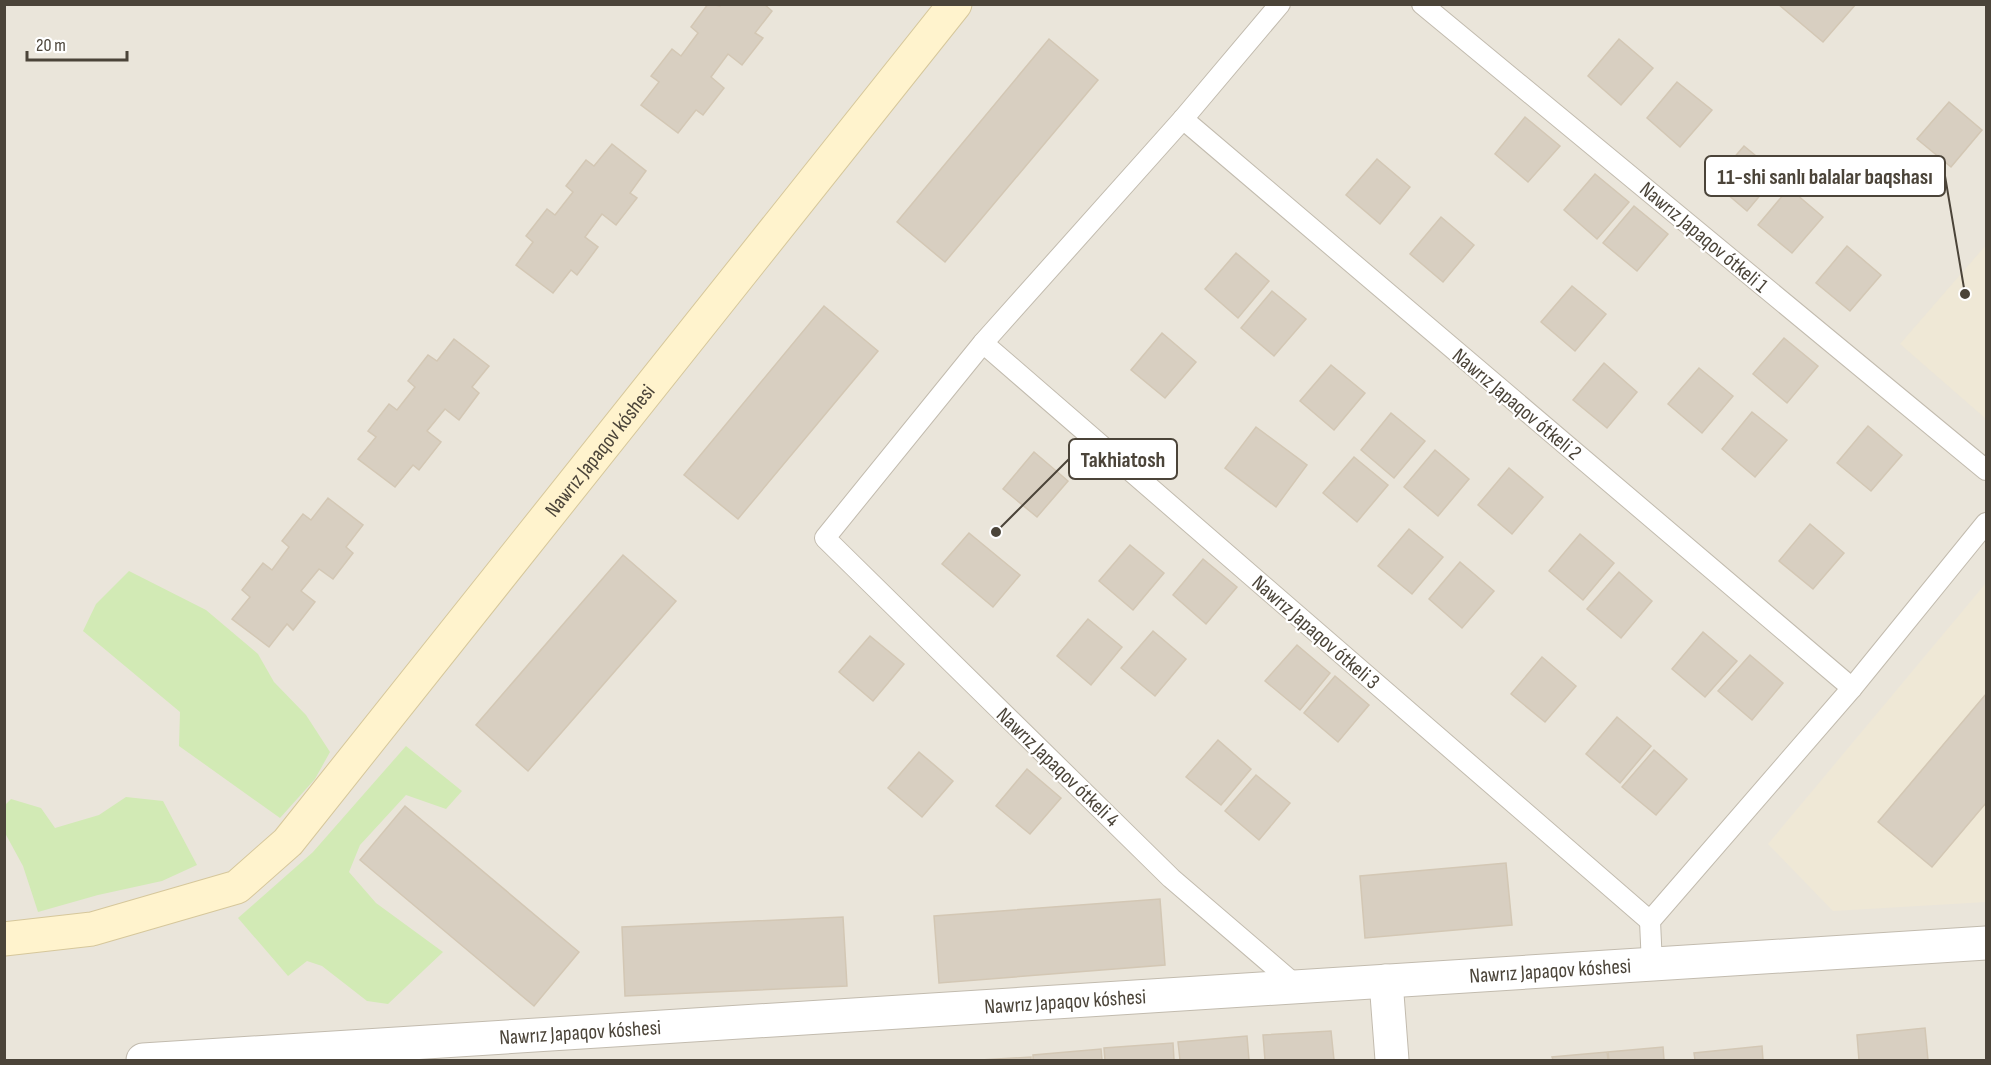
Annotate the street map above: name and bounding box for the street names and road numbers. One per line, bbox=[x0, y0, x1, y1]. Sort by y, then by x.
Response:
street label: Nawrız Japaqov ótkeli 1 bbox=[1635, 177, 1773, 299]
street label: Nawrız Japaqov ótkeli 2 bbox=[1447, 343, 1586, 466]
street label: Nawrız Japaqov kóshesi bbox=[540, 380, 660, 522]
street label: Nawrız Japaqov ótkeli 3 bbox=[1247, 570, 1385, 695]
street label: Nawrız Japaqov ótkeli 4 bbox=[991, 703, 1124, 832]
street label: Nawrız Japaqov kóshesi bbox=[1468, 954, 1632, 989]
street label: Nawrız Japaqov kóshesi bbox=[983, 984, 1147, 1020]
street label: Nawrız Japaqov kóshesi bbox=[498, 1015, 662, 1050]

